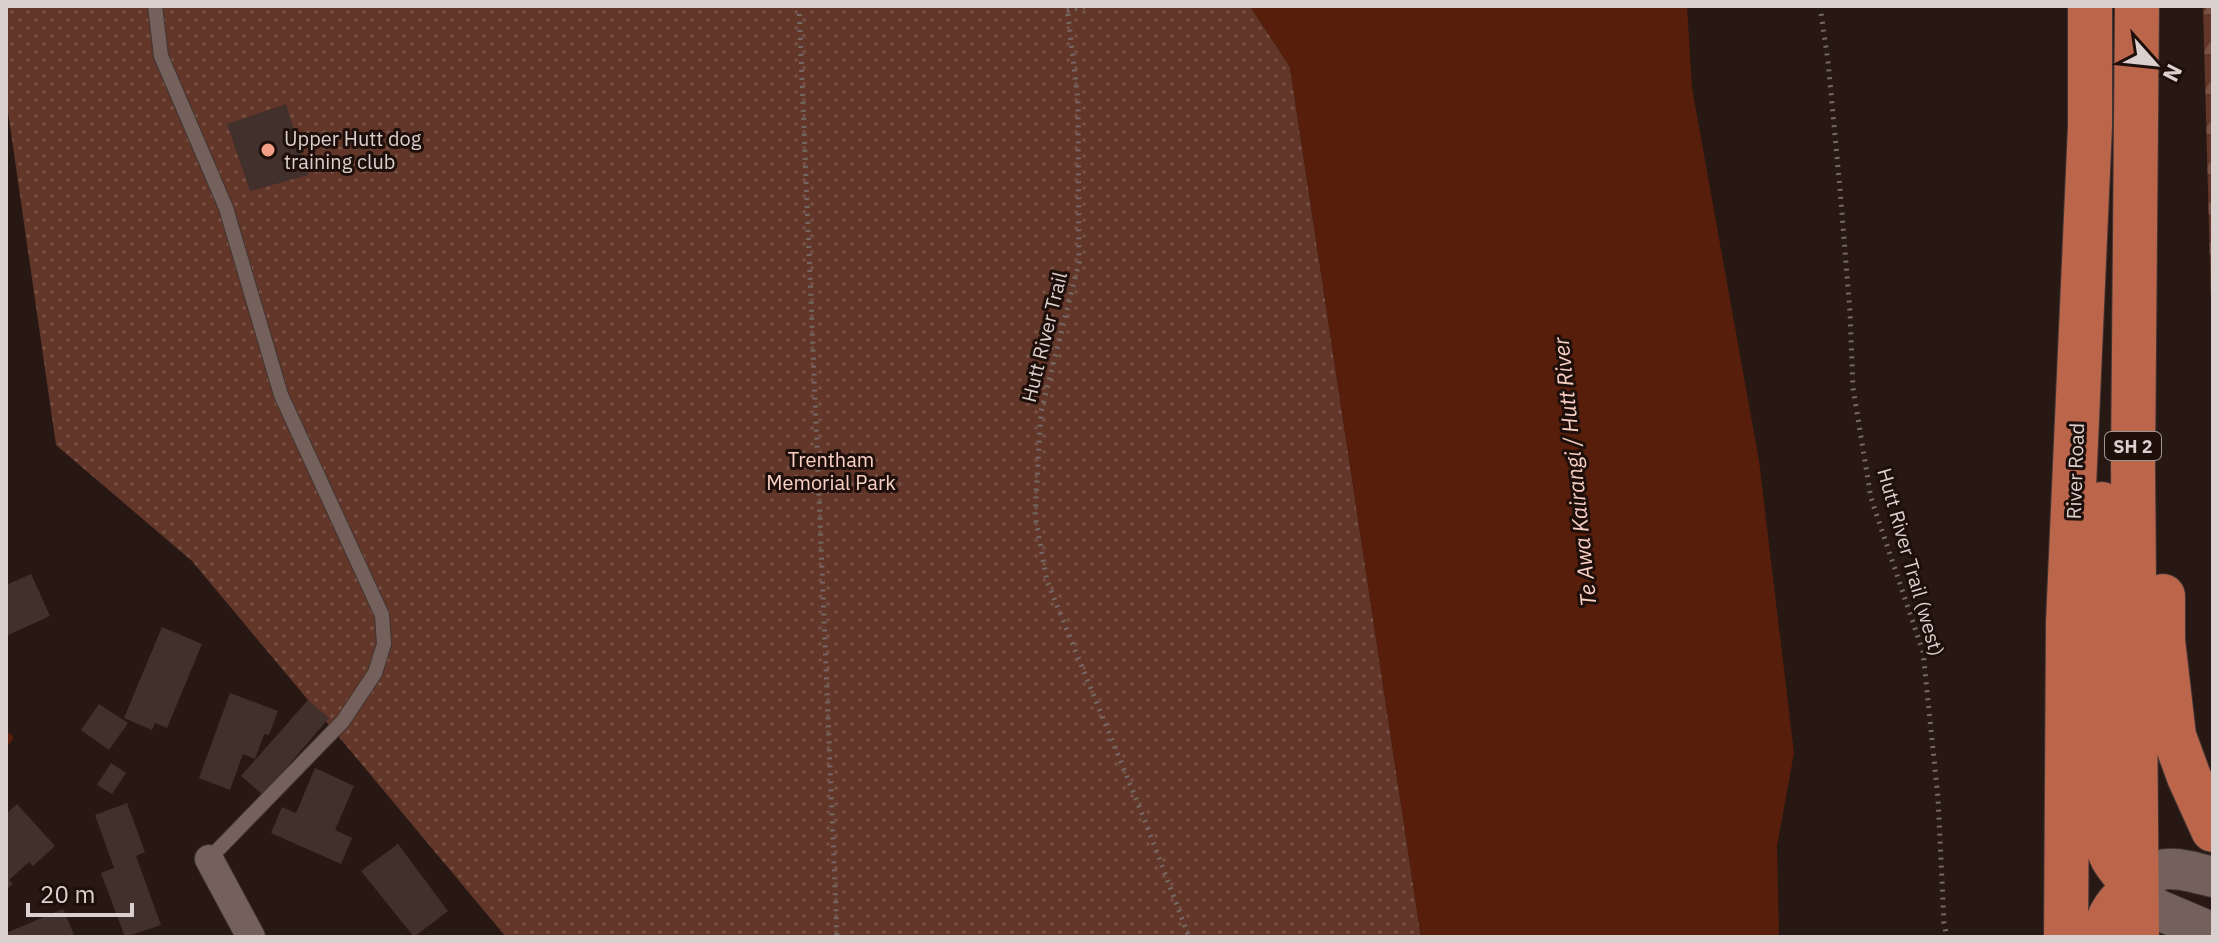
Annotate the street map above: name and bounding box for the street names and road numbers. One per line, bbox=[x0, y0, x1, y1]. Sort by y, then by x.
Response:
street label: Hutt River Trail bbox=[1015, 269, 1073, 405]
street label: River Road bbox=[2060, 422, 2090, 520]
road number: SH 2 bbox=[2105, 432, 2161, 460]
street label: Hutt River Trail (west) bbox=[1871, 465, 1951, 659]

